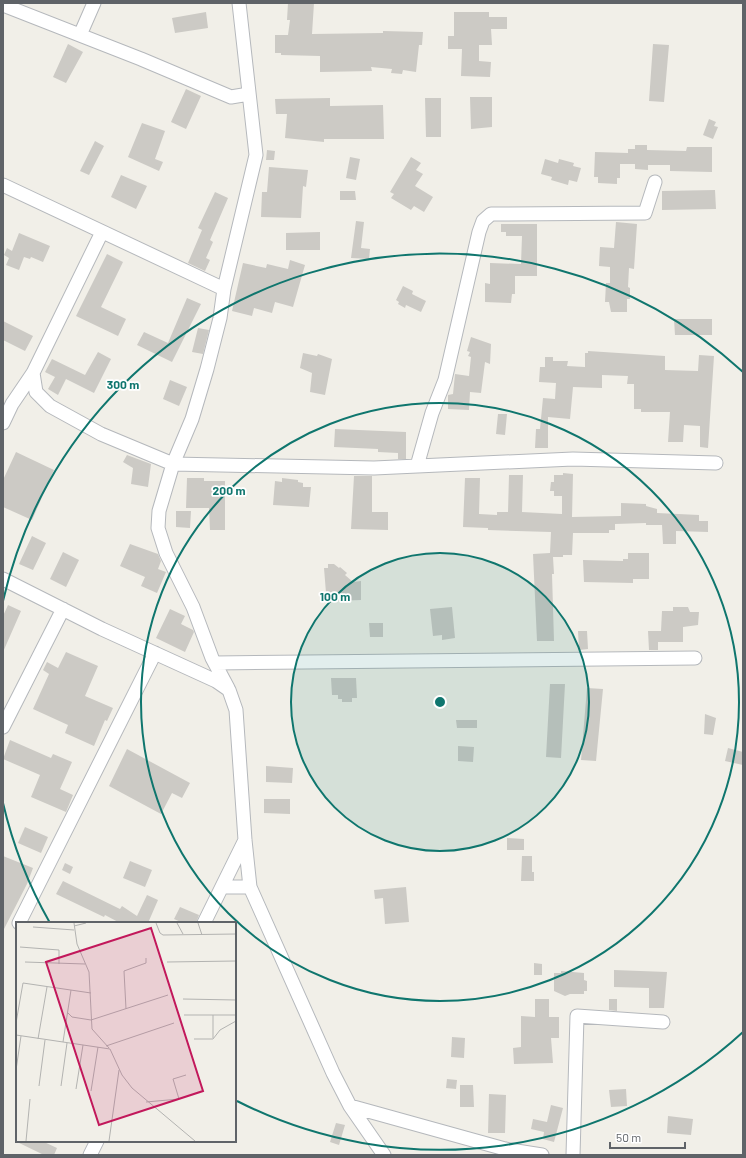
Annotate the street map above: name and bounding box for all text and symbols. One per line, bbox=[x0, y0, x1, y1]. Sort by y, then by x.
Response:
text: 300 m bbox=[107, 377, 139, 391]
text: 200 m bbox=[213, 483, 245, 497]
text: 100 m bbox=[320, 589, 350, 603]
centre of rings bbox=[433, 695, 447, 709]
inset map bbox=[16, 922, 236, 1142]
scale bar bbox=[610, 1124, 685, 1150]
text: 50 m bbox=[616, 1130, 641, 1144]

